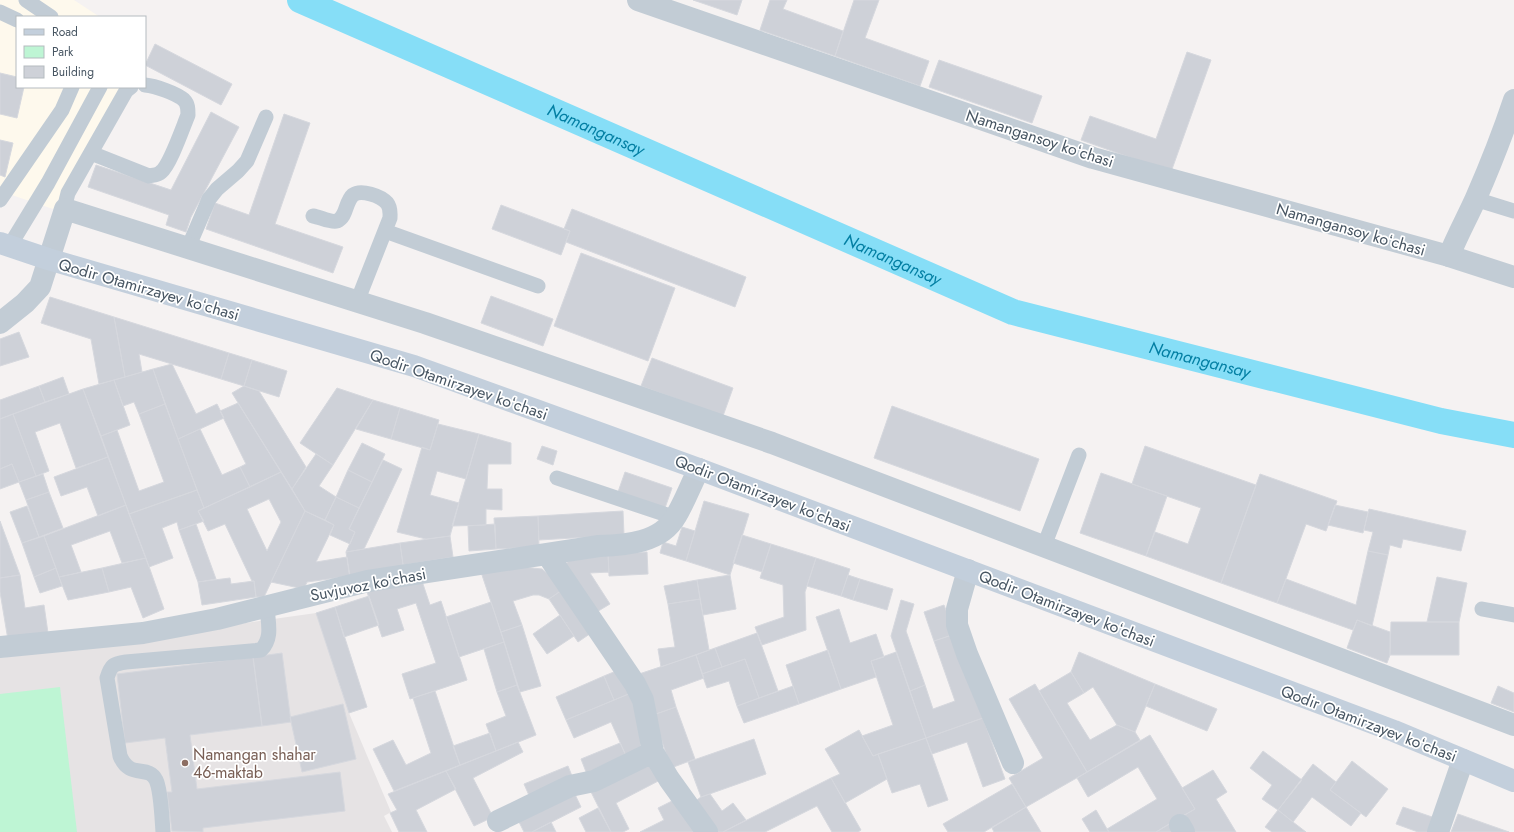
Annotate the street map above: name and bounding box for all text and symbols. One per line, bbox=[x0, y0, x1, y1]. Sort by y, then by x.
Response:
legend bbox=[16, 16, 146, 88]
text: Road bbox=[52, 23, 78, 41]
text: Park bbox=[52, 43, 74, 61]
text: Building bbox=[52, 63, 94, 81]
water label: Namangansay bbox=[544, 98, 650, 162]
street label: Namangansoy koʻchasi bbox=[963, 104, 1117, 173]
street label: Namangansoy koʻchasi bbox=[1274, 197, 1428, 262]
water label: Namangansay bbox=[840, 228, 947, 292]
street label: Qodir Otamirzayev koʻchasi bbox=[56, 253, 242, 326]
water label: Namangansay bbox=[1146, 335, 1255, 384]
street label: Qodir Otamirzayev koʻchasi bbox=[367, 343, 551, 426]
street label: Qodir Otamirzayev koʻchasi bbox=[672, 449, 854, 538]
street label: Suvjuvoz koʻchasi bbox=[308, 562, 428, 607]
street label: Qodir Otamirzayev koʻchasi bbox=[976, 564, 1158, 653]
street label: Qodir Otamirzayev koʻchasi bbox=[1278, 679, 1460, 768]
place label: Namangan shahar 46-maktab bbox=[193, 743, 316, 784]
marker: Namangan shahar 46-maktab bbox=[180, 758, 190, 768]

